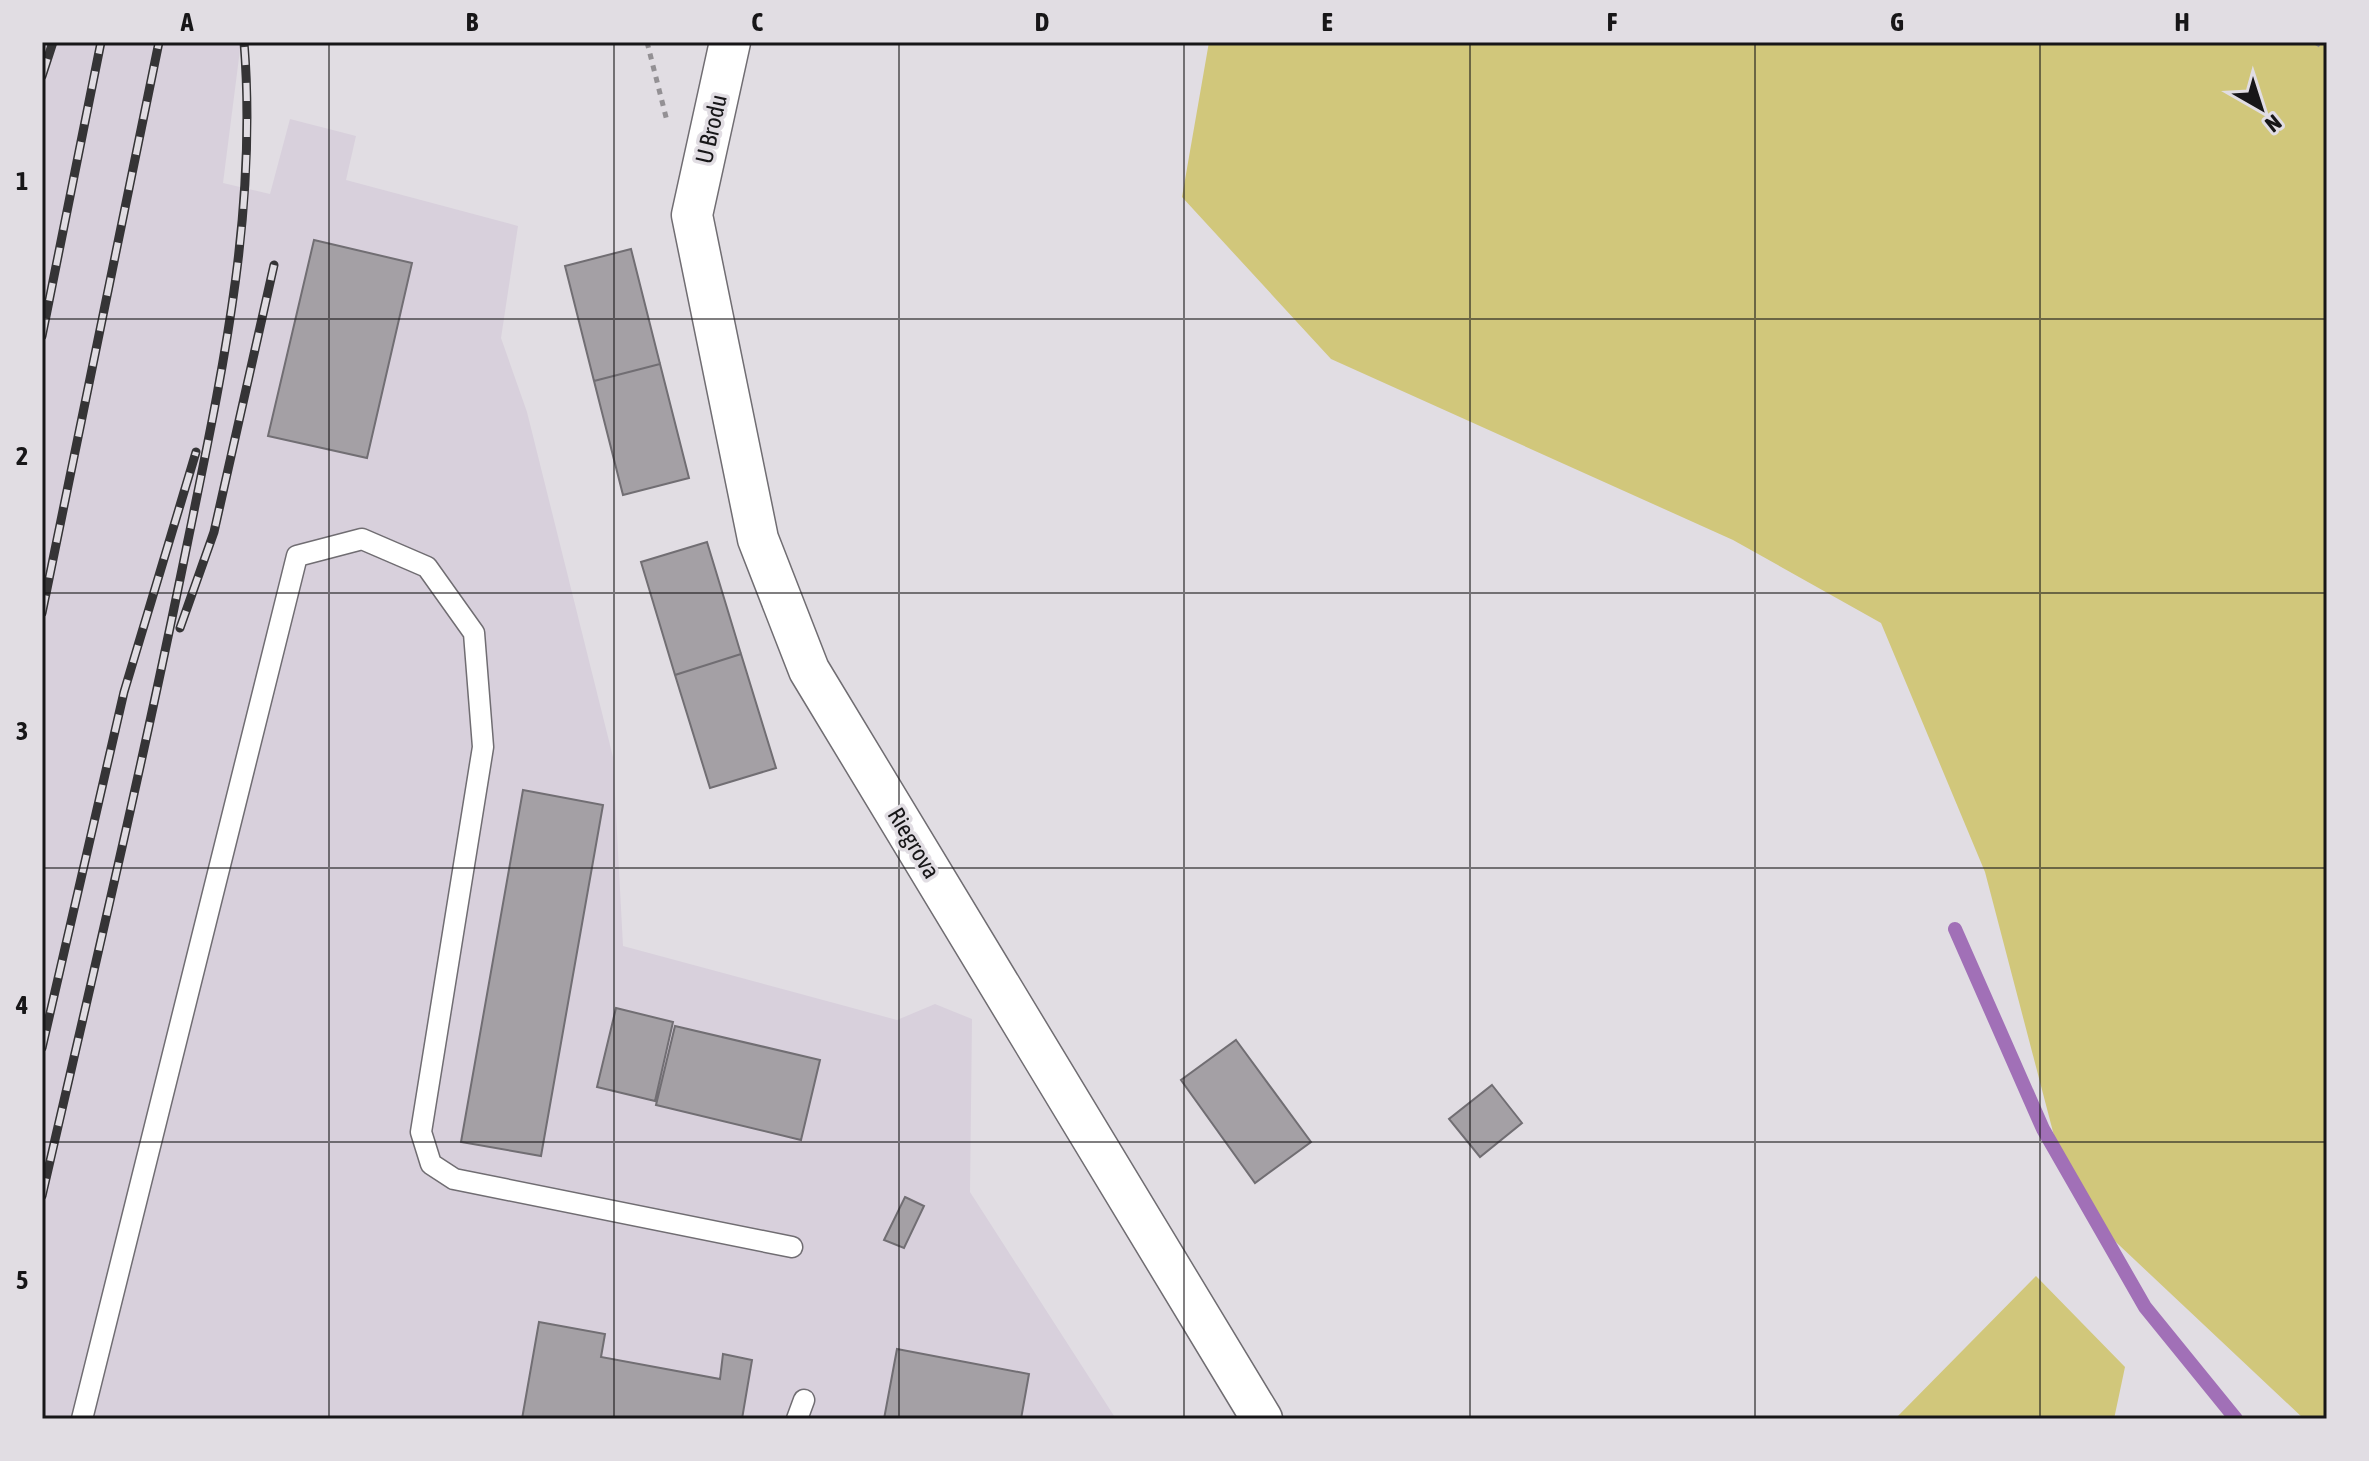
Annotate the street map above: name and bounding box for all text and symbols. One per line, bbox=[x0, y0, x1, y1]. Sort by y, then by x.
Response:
text: A bbox=[180, 7, 194, 37]
text: B bbox=[466, 7, 479, 37]
text: C bbox=[751, 7, 763, 37]
text: D bbox=[1035, 7, 1049, 37]
text: E bbox=[1321, 7, 1333, 37]
text: F bbox=[1607, 7, 1618, 37]
text: G bbox=[1890, 7, 1904, 37]
text: H bbox=[2174, 7, 2190, 37]
north arrow bbox=[2221, 68, 2301, 148]
street label: U Brodu bbox=[690, 92, 732, 166]
text: N bbox=[2260, 109, 2287, 138]
text: 1 bbox=[16, 166, 28, 196]
text: 2 bbox=[16, 441, 28, 471]
text: 3 bbox=[16, 716, 28, 746]
street label: Riegrova bbox=[882, 803, 946, 883]
text: 4 bbox=[15, 990, 28, 1020]
text: 5 bbox=[16, 1265, 28, 1295]

